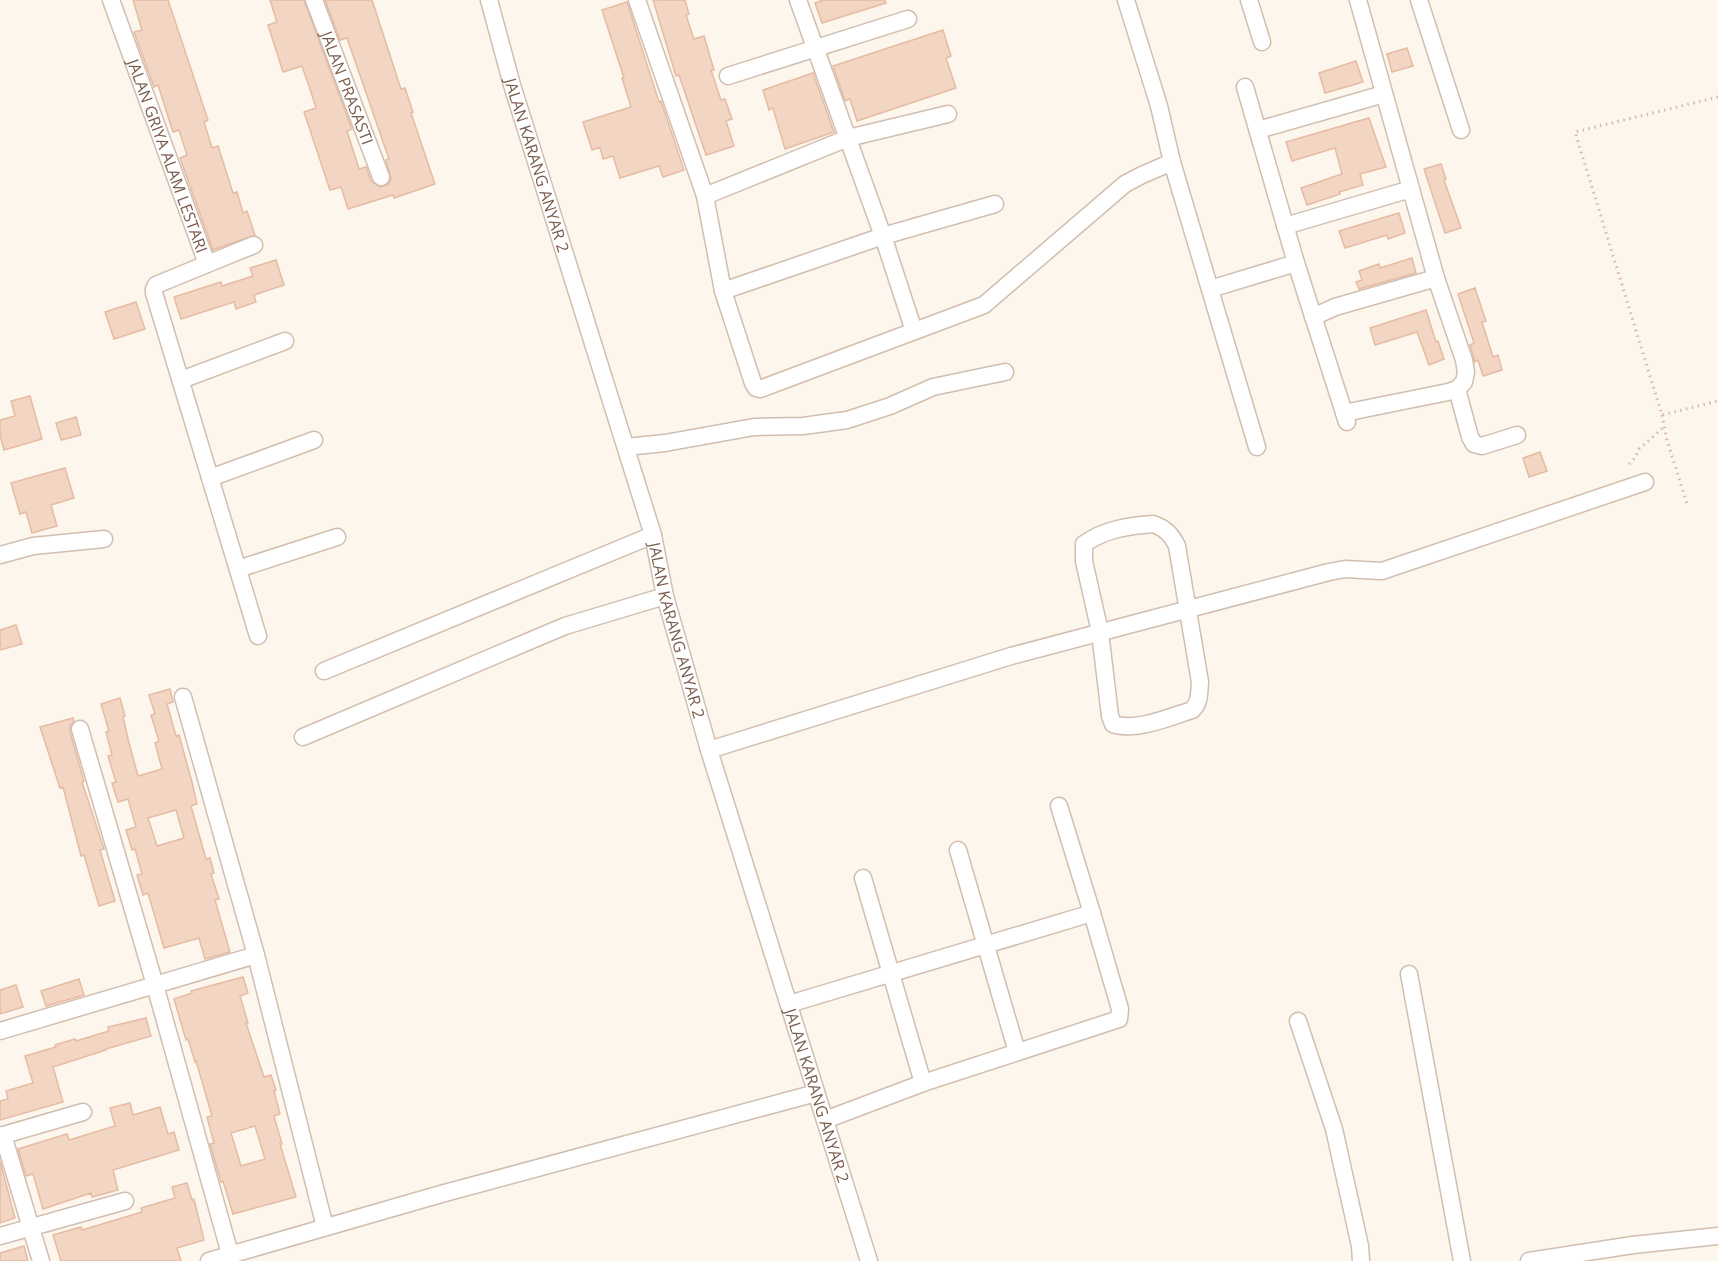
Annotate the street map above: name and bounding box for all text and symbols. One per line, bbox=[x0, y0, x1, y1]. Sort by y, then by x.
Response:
street label: JALAN PRASASTI bbox=[315, 26, 379, 148]
street label: JALAN GRIYA ALAM LESTARI bbox=[122, 54, 213, 256]
street label: JALAN KARANG ANYAR 2 bbox=[499, 74, 575, 255]
street label: JALAN KARANG ANYAR 2 bbox=[643, 538, 710, 721]
street label: JALAN KARANG ANYAR 2 bbox=[779, 1004, 855, 1185]

